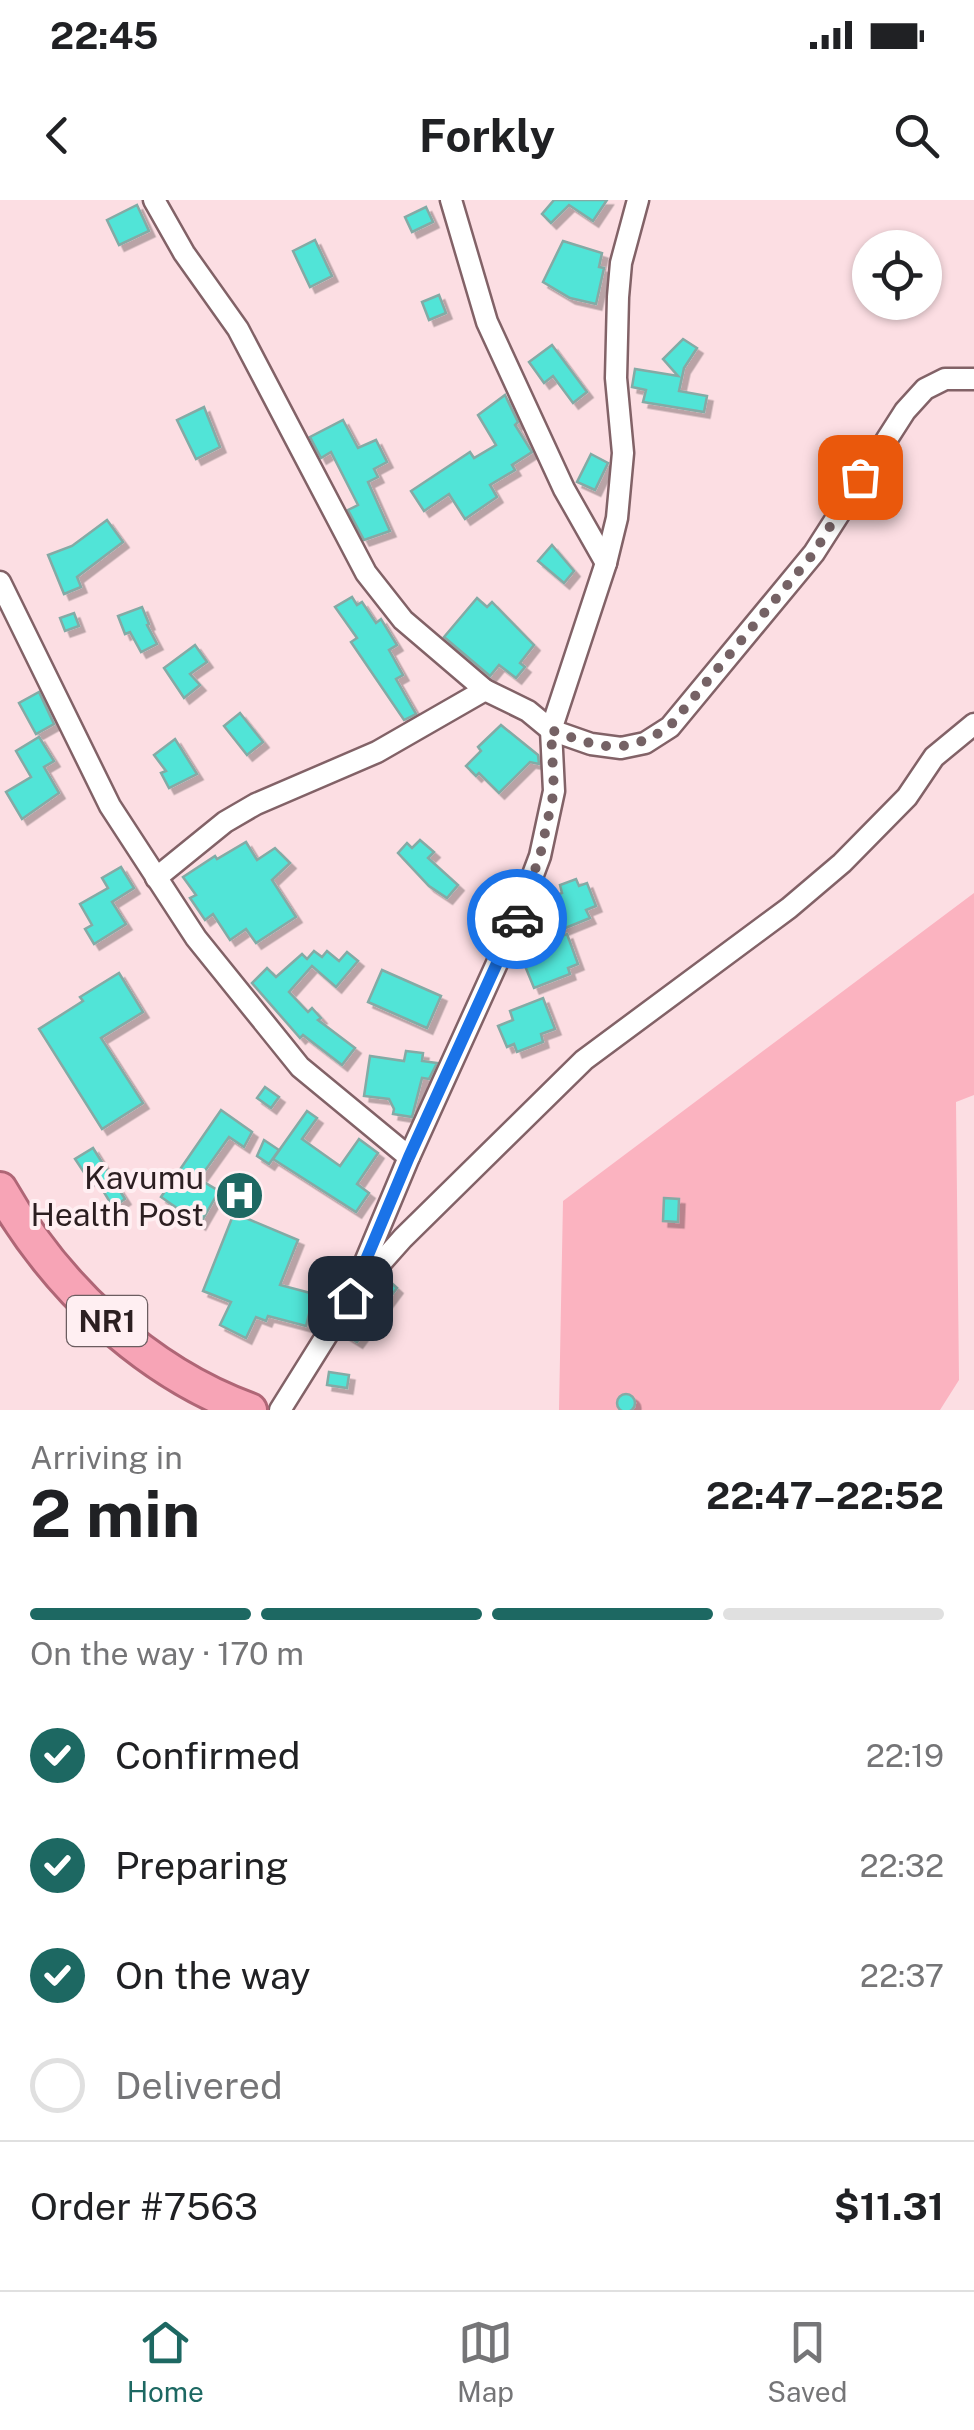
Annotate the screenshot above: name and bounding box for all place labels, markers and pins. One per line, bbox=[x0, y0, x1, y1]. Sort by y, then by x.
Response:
pin bbox=[818, 435, 903, 520]
place label: Kavumu Health Post bbox=[31, 1159, 204, 1233]
hospital icon: Kavumu Health Post bbox=[213, 1169, 265, 1221]
pin bbox=[308, 1256, 393, 1341]

